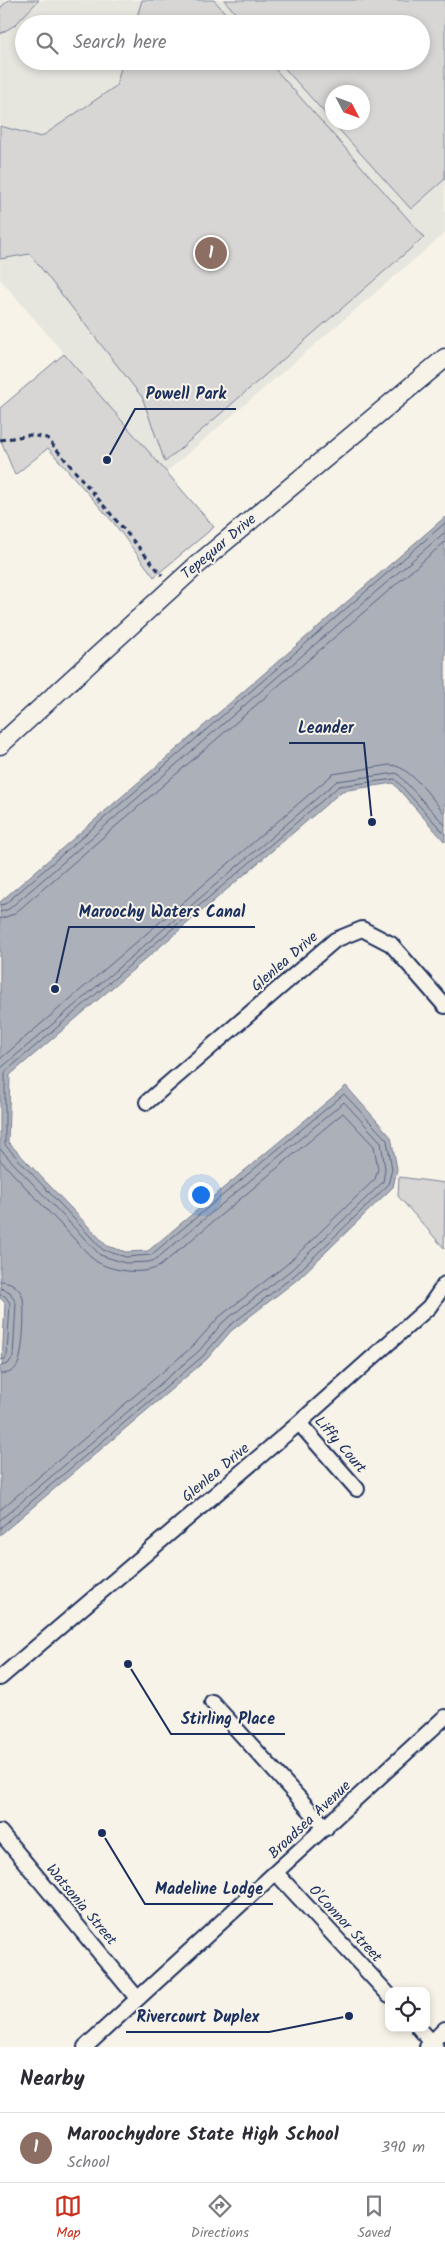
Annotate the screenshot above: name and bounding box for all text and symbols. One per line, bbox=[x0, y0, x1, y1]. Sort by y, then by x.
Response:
search box bbox=[15, 15, 430, 70]
text: Search here bbox=[73, 28, 167, 58]
icon: search bbox=[33, 29, 61, 57]
north arrow bbox=[325, 85, 370, 130]
pin: 1 bbox=[195, 234, 227, 272]
callout: Powell Park bbox=[135, 378, 236, 409]
text: Powell Park bbox=[146, 382, 227, 407]
street label: Tepequar Drive bbox=[176, 508, 262, 586]
callout: Leander bbox=[289, 712, 364, 743]
text: Leander bbox=[298, 716, 355, 741]
callout: Maroochy Waters Canal bbox=[69, 896, 255, 927]
text: Maroochy Waters Canal bbox=[79, 900, 246, 925]
street label: Glenlea Drive bbox=[246, 926, 324, 998]
your location bbox=[188, 1182, 214, 1208]
street label: Liffy Court bbox=[308, 1411, 372, 1479]
street label: Glenlea Drive bbox=[177, 1437, 255, 1509]
callout: Stirling Place bbox=[171, 1703, 285, 1734]
text: Stirling Place bbox=[181, 1707, 275, 1732]
street label: Broadsea Avenue bbox=[263, 1775, 357, 1865]
street label: Watsonia Street bbox=[40, 1859, 123, 1951]
callout: Madeline Lodge bbox=[145, 1873, 273, 1904]
text: Madeline Lodge bbox=[155, 1877, 263, 1902]
street label: O'Connor Street bbox=[302, 1880, 388, 1969]
map controls bbox=[385, 1987, 430, 2032]
button: locate bbox=[385, 1987, 430, 2032]
callout: Rivercourt Duplex bbox=[126, 2001, 269, 2032]
text: Rivercourt Duplex bbox=[137, 2005, 260, 2030]
text: Nearby bbox=[20, 2063, 85, 2096]
text: Maroochydore State High School bbox=[67, 2120, 339, 2150]
text: 1 bbox=[34, 2135, 38, 2160]
text: 390 m bbox=[381, 2135, 425, 2160]
text: School bbox=[67, 2150, 110, 2175]
tab: Map bbox=[54, 2192, 82, 2244]
tab: Directions bbox=[191, 2192, 249, 2244]
tab: Saved bbox=[357, 2192, 391, 2244]

